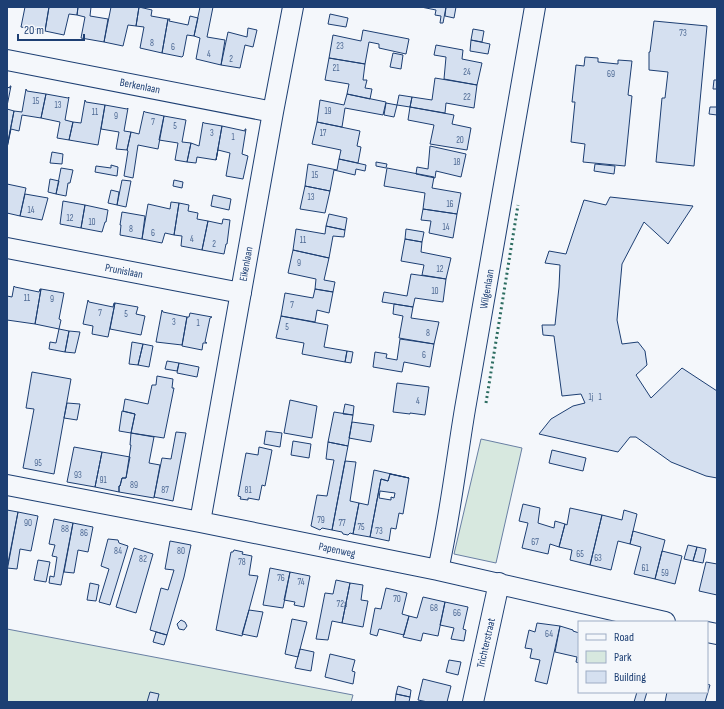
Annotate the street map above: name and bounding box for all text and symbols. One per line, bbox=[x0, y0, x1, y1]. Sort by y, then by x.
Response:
scale bar bbox=[18, 16, 84, 42]
text: 20 m bbox=[24, 23, 44, 38]
house number: 73 bbox=[679, 28, 687, 39]
house number: 8 bbox=[150, 38, 154, 49]
house number: 23 bbox=[336, 41, 344, 52]
house number: 6 bbox=[171, 42, 175, 53]
house number: 4 bbox=[207, 49, 211, 60]
house number: 2 bbox=[229, 54, 233, 65]
house number: 21 bbox=[333, 63, 340, 74]
house number: 24 bbox=[463, 67, 471, 78]
house number: 69 bbox=[607, 69, 615, 80]
street label: Berkenlaan bbox=[119, 76, 162, 96]
house number: 22 bbox=[463, 92, 471, 103]
house number: 15 bbox=[33, 96, 40, 107]
house number: 13 bbox=[55, 100, 62, 111]
house number: 19 bbox=[324, 106, 332, 117]
house number: 11 bbox=[92, 107, 99, 118]
house number: 9 bbox=[114, 111, 118, 122]
house number: 7 bbox=[151, 117, 155, 128]
house number: 5 bbox=[173, 121, 177, 132]
house number: 3 bbox=[210, 128, 214, 139]
house number: 17 bbox=[320, 128, 327, 139]
house number: 1 bbox=[231, 132, 235, 143]
house number: 20 bbox=[456, 135, 464, 146]
house number: 18 bbox=[453, 157, 461, 168]
house number: 15 bbox=[312, 170, 319, 181]
house number: 13 bbox=[308, 192, 315, 203]
house number: 16 bbox=[446, 199, 454, 210]
house number: 14 bbox=[28, 205, 35, 216]
house number: 12 bbox=[67, 213, 74, 224]
house number: 10 bbox=[88, 217, 96, 228]
house number: 14 bbox=[443, 222, 450, 233]
house number: 8 bbox=[129, 224, 133, 235]
house number: 6 bbox=[151, 228, 155, 239]
house number: 4 bbox=[190, 234, 194, 245]
house number: 11 bbox=[300, 235, 307, 246]
house number: 2 bbox=[212, 239, 216, 250]
street label: Eikenlaan bbox=[237, 245, 255, 282]
house number: 9 bbox=[297, 258, 301, 269]
street label: Prunislaan bbox=[104, 261, 144, 281]
house number: 12 bbox=[437, 264, 444, 275]
street label: Wilgenlaan bbox=[477, 268, 497, 310]
house number: 10 bbox=[431, 286, 439, 297]
house number: 11 bbox=[24, 293, 31, 304]
house number: 9 bbox=[50, 294, 54, 305]
house number: 7 bbox=[290, 300, 294, 311]
house number: 7 bbox=[98, 308, 102, 319]
house number: 5 bbox=[124, 309, 128, 320]
house number: 3 bbox=[172, 317, 176, 328]
house number: 1 bbox=[196, 318, 200, 329]
house number: 5 bbox=[285, 322, 289, 333]
house number: 8 bbox=[426, 328, 430, 339]
house number: 6 bbox=[422, 350, 426, 361]
house number: 1j bbox=[589, 392, 594, 403]
house number: 1 bbox=[598, 392, 602, 403]
house number: 4 bbox=[416, 396, 420, 407]
house number: 95 bbox=[34, 458, 42, 469]
house number: 93 bbox=[74, 470, 82, 481]
house number: 91 bbox=[99, 475, 107, 486]
house number: 89 bbox=[130, 480, 138, 491]
house number: 87 bbox=[161, 485, 169, 496]
house number: 81 bbox=[244, 485, 252, 496]
house number: 79 bbox=[317, 515, 325, 526]
house number: 90 bbox=[24, 518, 32, 529]
house number: 77 bbox=[338, 518, 346, 529]
house number: 75 bbox=[357, 522, 365, 533]
house number: 88 bbox=[61, 524, 69, 535]
house number: 73 bbox=[375, 526, 383, 537]
house number: 86 bbox=[80, 528, 88, 539]
house number: 67 bbox=[531, 537, 539, 548]
street label: Papenweg bbox=[317, 540, 357, 560]
house number: 84 bbox=[114, 546, 122, 557]
house number: 80 bbox=[177, 546, 185, 557]
house number: 65 bbox=[576, 549, 584, 560]
house number: 63 bbox=[594, 553, 602, 564]
house number: 82 bbox=[139, 554, 147, 565]
house number: 78 bbox=[238, 557, 246, 568]
house number: 61 bbox=[641, 563, 649, 574]
house number: 59 bbox=[661, 568, 669, 579]
house number: 76 bbox=[277, 573, 285, 584]
house number: 74 bbox=[298, 577, 305, 588]
house number: 70 bbox=[393, 594, 401, 605]
house number: 72a bbox=[337, 599, 347, 610]
house number: 68 bbox=[430, 603, 438, 614]
house number: 66 bbox=[453, 608, 461, 619]
street label: Trichterstraat bbox=[474, 616, 498, 669]
legend bbox=[578, 621, 708, 693]
house number: 64 bbox=[545, 629, 553, 640]
text: Road bbox=[614, 630, 634, 645]
text: Park bbox=[614, 650, 632, 665]
text: Building bbox=[614, 670, 646, 685]

